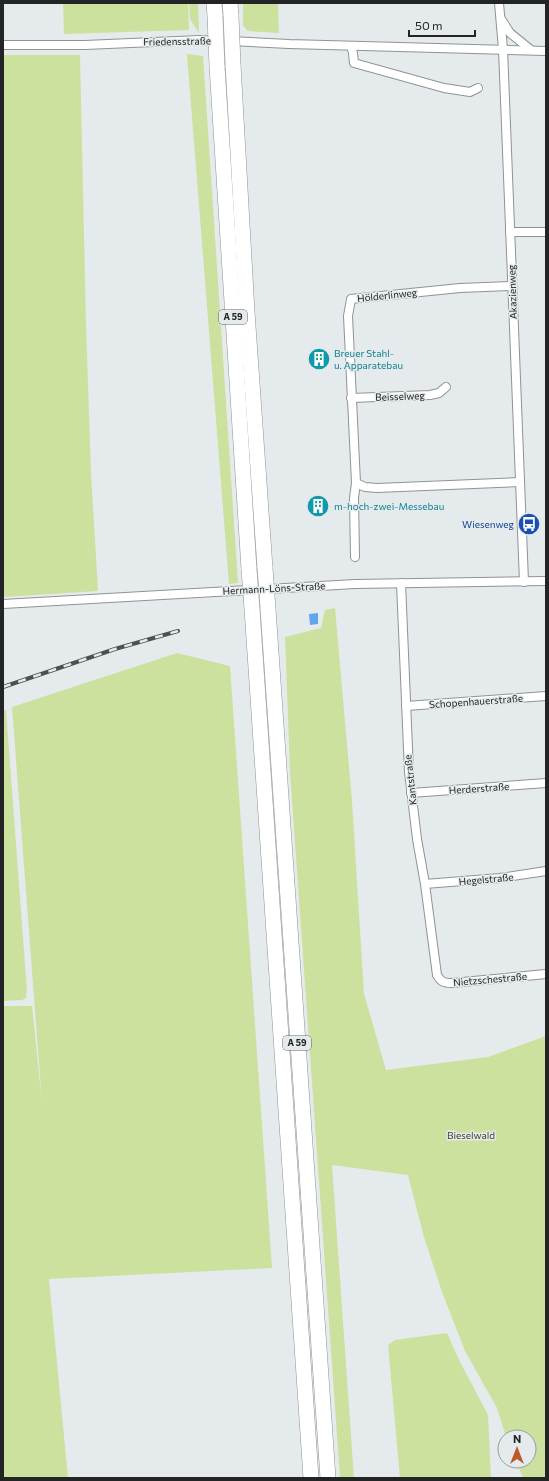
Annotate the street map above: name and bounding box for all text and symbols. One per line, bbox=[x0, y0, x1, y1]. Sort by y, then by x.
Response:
scale bar bbox=[409, 12, 475, 38]
text: 50 m bbox=[415, 18, 443, 32]
street label: Friedensstraße bbox=[143, 34, 211, 48]
street label: Akazienweg bbox=[505, 264, 519, 319]
street label: Hölderlinweg bbox=[356, 286, 418, 304]
road number: A 59 bbox=[219, 310, 247, 324]
building icon: Breuer Stahl- u. Apparatebau bbox=[306, 346, 332, 372]
place label: Breuer Stahl- u. Apparatebau bbox=[334, 347, 403, 371]
street label: Beisselweg bbox=[375, 389, 426, 403]
building icon: m-hoch-zwei-Messebau bbox=[305, 493, 331, 519]
place label: m-hoch-zwei-Messebau bbox=[334, 500, 444, 512]
bus stop icon: Wiesenweg bbox=[516, 511, 542, 537]
place label: Wiesenweg bbox=[462, 518, 515, 530]
street label: Hermann-Löns-Straße bbox=[222, 579, 326, 597]
street label: Schopenhauerstraße bbox=[429, 692, 523, 710]
street label: Kantstraße bbox=[401, 754, 419, 806]
street label: Herderstraße bbox=[448, 780, 510, 796]
street label: Hegelstraße bbox=[458, 871, 514, 887]
street label: Nietzschestraße bbox=[453, 970, 527, 988]
road number: A 59 bbox=[283, 1036, 311, 1050]
park label: Bieselwald bbox=[447, 1129, 495, 1141]
north arrow bbox=[497, 1429, 537, 1469]
text: N bbox=[513, 1432, 521, 1445]

